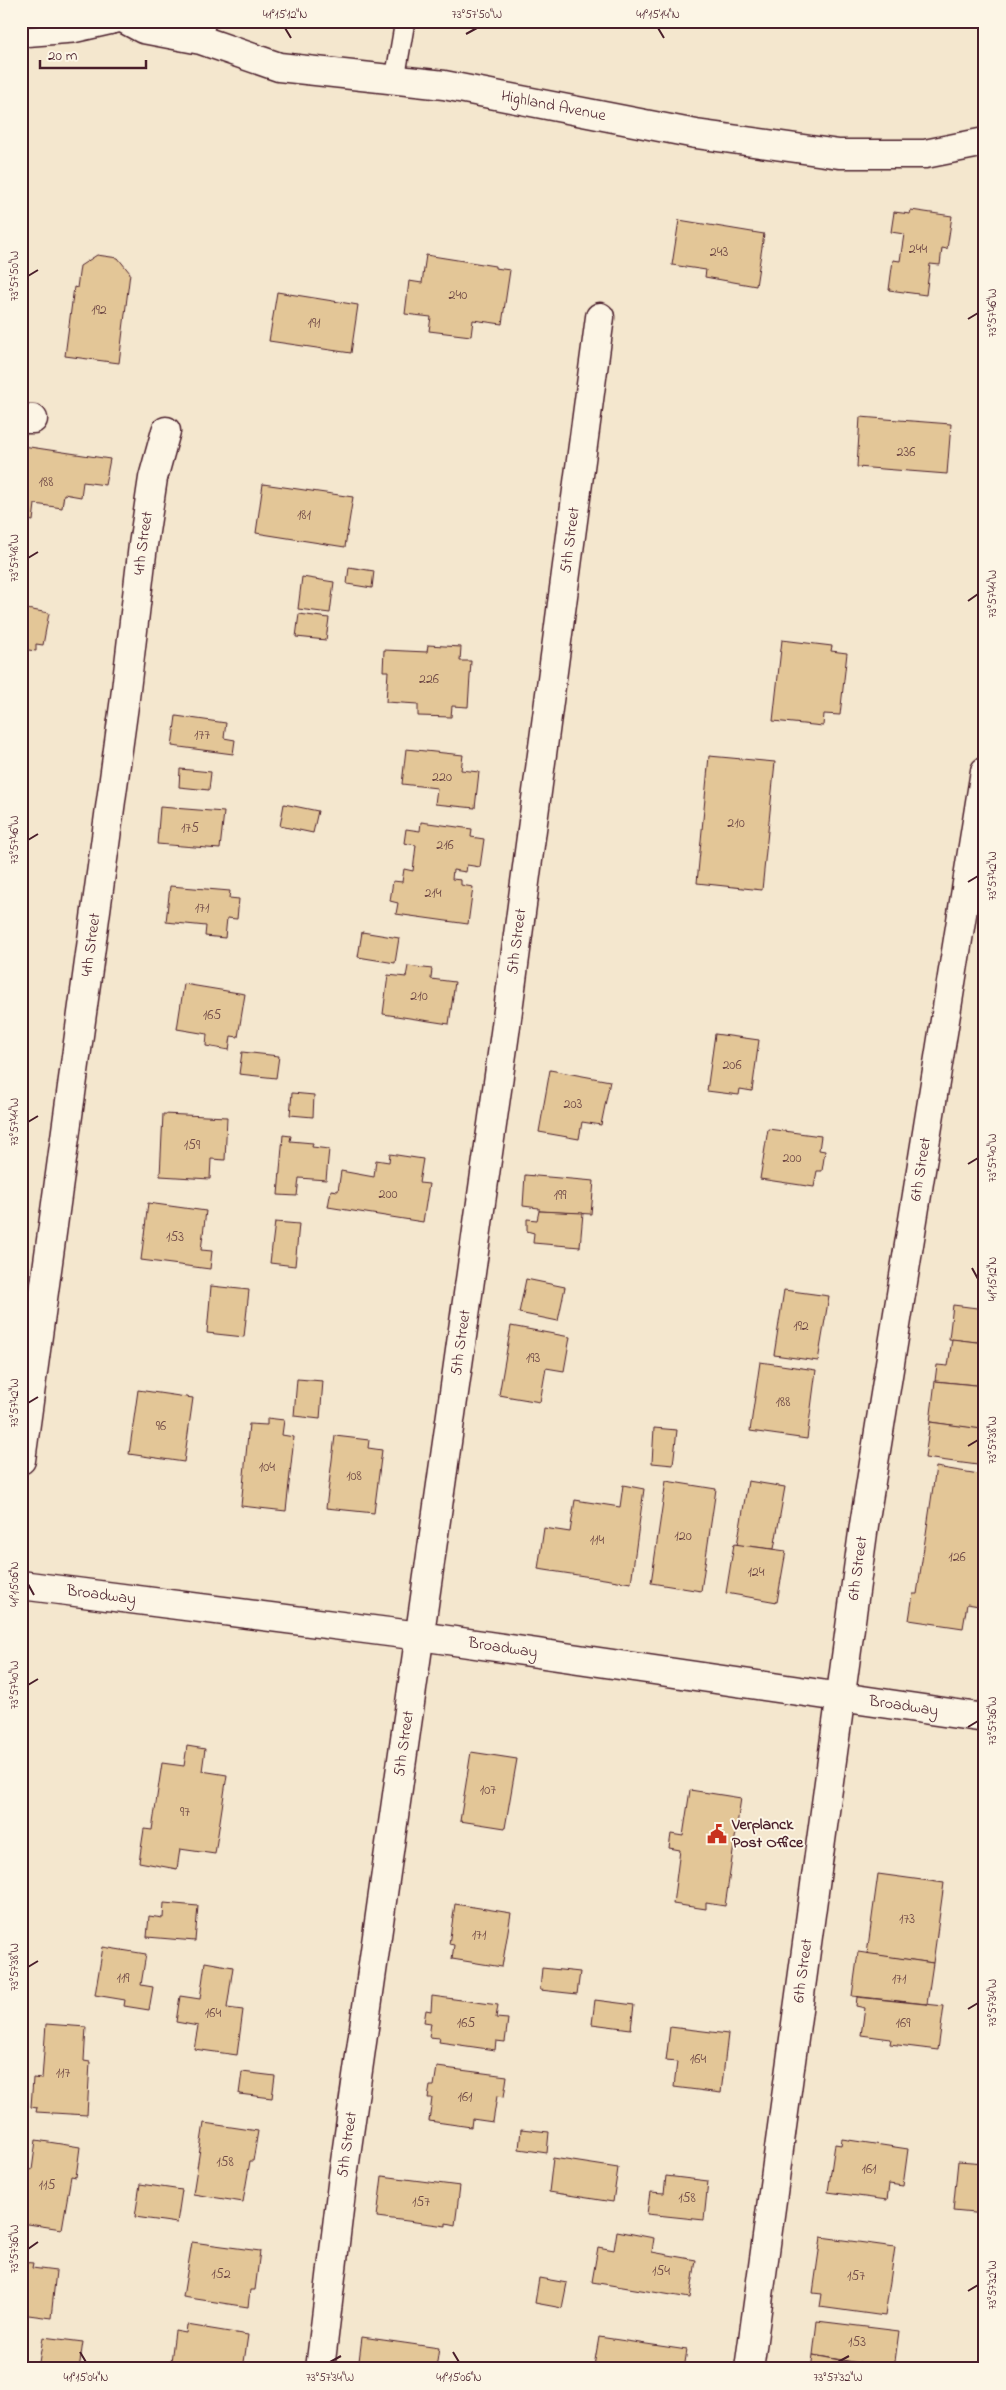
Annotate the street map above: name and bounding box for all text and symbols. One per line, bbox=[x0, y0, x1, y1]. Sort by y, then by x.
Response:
text: 41°15'12"N bbox=[263, 6, 307, 24]
text: 73°57'50"W bbox=[452, 6, 502, 24]
text: 41°15'14"N bbox=[636, 6, 680, 24]
scale bar bbox=[40, 38, 146, 70]
text: 20 m bbox=[48, 45, 78, 67]
street label: Highland Avenue bbox=[499, 84, 609, 128]
house number: 244 bbox=[909, 239, 927, 260]
house number: 243 bbox=[710, 242, 728, 263]
text: 73°57'50"W bbox=[6, 251, 24, 301]
house number: 240 bbox=[449, 285, 467, 306]
text: 73°57'46"W bbox=[984, 289, 1002, 337]
house number: 192 bbox=[91, 300, 107, 321]
house number: 191 bbox=[307, 313, 321, 334]
house number: 236 bbox=[897, 442, 915, 463]
house number: 188 bbox=[39, 472, 53, 493]
house number: 181 bbox=[297, 505, 312, 526]
street label: 5th Street bbox=[554, 505, 587, 575]
street label: 4th Street bbox=[128, 509, 160, 576]
text: 73°57'48"W bbox=[6, 534, 24, 582]
text: 73°57'44"W bbox=[984, 570, 1002, 618]
house number: 226 bbox=[419, 669, 439, 690]
house number: 177 bbox=[194, 725, 210, 746]
house number: 220 bbox=[432, 767, 452, 788]
house number: 210 bbox=[727, 813, 745, 834]
text: 73°57'46"W bbox=[6, 816, 24, 864]
house number: 175 bbox=[181, 818, 199, 839]
house number: 216 bbox=[436, 835, 454, 856]
text: 73°57'42"W bbox=[984, 851, 1002, 901]
house number: 214 bbox=[424, 883, 442, 904]
house number: 171 bbox=[195, 898, 210, 919]
street label: 5th Street bbox=[501, 906, 533, 976]
street label: 4th Street bbox=[75, 911, 108, 978]
house number: 210 bbox=[410, 986, 428, 1007]
house number: 165 bbox=[203, 1005, 221, 1026]
house number: 206 bbox=[722, 1055, 742, 1076]
house number: 203 bbox=[564, 1094, 583, 1115]
text: 73°57'44"W bbox=[6, 1098, 24, 1146]
text: 73°57'40"W bbox=[984, 1134, 1002, 1182]
house number: 159 bbox=[184, 1135, 201, 1156]
street label: 6th Street bbox=[904, 1135, 938, 1203]
house number: 200 bbox=[782, 1148, 802, 1169]
house number: 200 bbox=[378, 1184, 398, 1205]
house number: 199 bbox=[554, 1185, 567, 1206]
house number: 153 bbox=[166, 1227, 184, 1248]
text: 41°15'12"N bbox=[984, 1257, 1002, 1301]
street label: 5th Street bbox=[445, 1307, 478, 1377]
house number: 192 bbox=[793, 1316, 809, 1337]
house number: 193 bbox=[526, 1348, 540, 1369]
text: 73°57'42"W bbox=[6, 1378, 24, 1428]
house number: 188 bbox=[776, 1392, 790, 1413]
house number: 96 bbox=[156, 1416, 166, 1437]
text: 73°57'38"W bbox=[984, 1416, 1002, 1464]
house number: 104 bbox=[259, 1457, 275, 1478]
house number: 108 bbox=[346, 1466, 362, 1487]
house number: 120 bbox=[674, 1526, 692, 1547]
house number: 114 bbox=[590, 1530, 605, 1551]
street label: 6th Street bbox=[842, 1534, 874, 1602]
house number: 126 bbox=[948, 1547, 966, 1568]
text: 41°15'06"N bbox=[6, 1561, 24, 1607]
house number: 124 bbox=[747, 1562, 765, 1583]
street label: Broadway bbox=[64, 1579, 138, 1612]
street label: Broadway bbox=[466, 1631, 539, 1665]
text: 73°57'40"W bbox=[6, 1661, 24, 1709]
street label: Broadway bbox=[866, 1689, 940, 1723]
text: 73°57'36"W bbox=[984, 1697, 1002, 1745]
street label: 5th Street bbox=[388, 1708, 421, 1778]
house number: 107 bbox=[480, 1780, 496, 1801]
house number: 97 bbox=[180, 1802, 190, 1823]
place label: Verplanck Post Office bbox=[731, 1813, 804, 1855]
public building icon: Verplanck Post Office bbox=[706, 1823, 728, 1845]
house number: 173 bbox=[899, 1909, 915, 1930]
house number: 171 bbox=[472, 1925, 487, 1946]
street label: 6th Street bbox=[787, 1937, 820, 2004]
text: 73°57'38"W bbox=[6, 1943, 24, 1991]
house number: 119 bbox=[116, 1968, 130, 1989]
house number: 171 bbox=[892, 1969, 907, 1990]
text: 73°57'34"W bbox=[984, 1979, 1002, 2027]
house number: 164 bbox=[205, 2003, 221, 2024]
house number: 165 bbox=[457, 2013, 475, 2034]
house number: 169 bbox=[896, 2013, 911, 2034]
house number: 164 bbox=[690, 2049, 706, 2070]
house number: 117 bbox=[56, 2063, 71, 2084]
house number: 161 bbox=[457, 2087, 473, 2108]
street label: 5th Street bbox=[331, 2109, 364, 2179]
house number: 158 bbox=[216, 2152, 234, 2173]
house number: 161 bbox=[861, 2159, 877, 2180]
house number: 115 bbox=[39, 2175, 55, 2196]
house number: 158 bbox=[678, 2188, 696, 2209]
house number: 157 bbox=[412, 2192, 430, 2213]
text: 73°57'36"W bbox=[6, 2225, 24, 2273]
text: 73°57'32"W bbox=[984, 2260, 1002, 2310]
house number: 154 bbox=[652, 2261, 670, 2282]
house number: 152 bbox=[211, 2264, 231, 2285]
house number: 157 bbox=[847, 2266, 865, 2287]
house number: 153 bbox=[848, 2332, 866, 2353]
text: 41°15'04"N bbox=[64, 2369, 108, 2387]
text: 73°57'34"W bbox=[306, 2369, 354, 2387]
text: 41°15'06"N bbox=[436, 2369, 482, 2387]
text: 73°57'32"W bbox=[813, 2369, 863, 2387]

